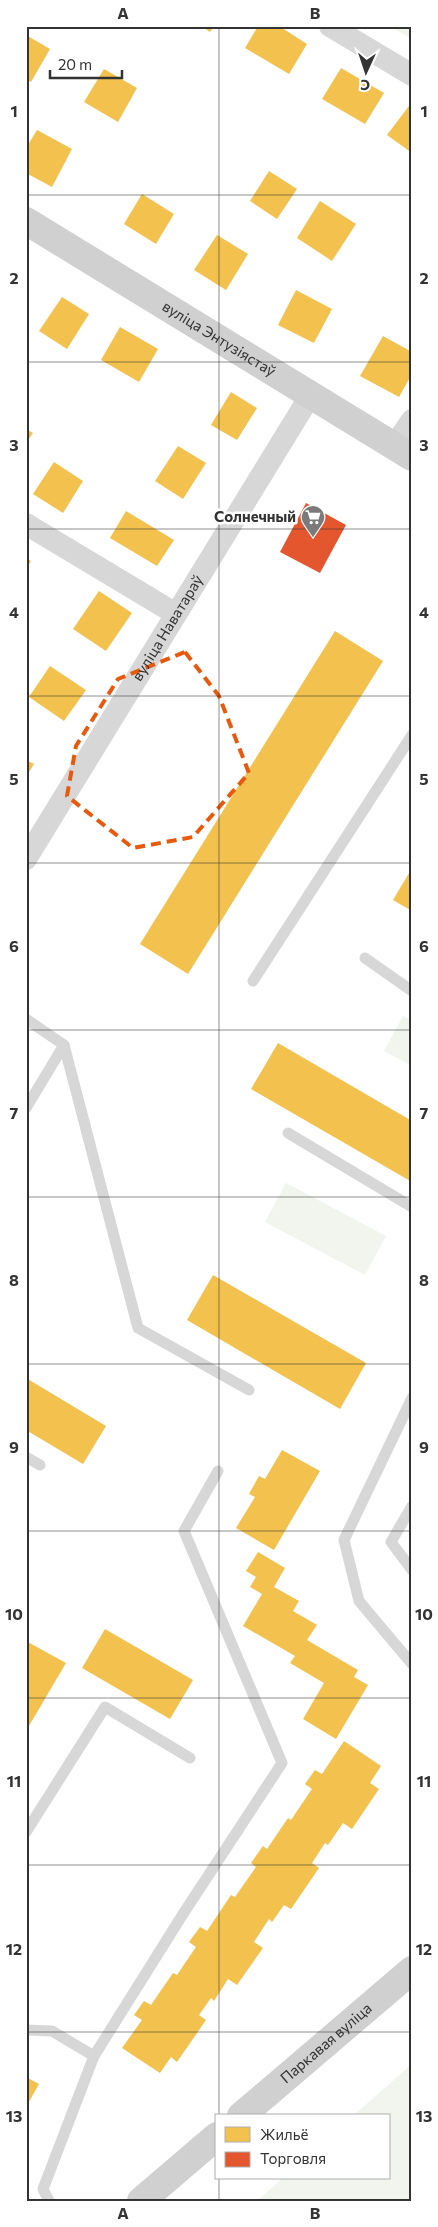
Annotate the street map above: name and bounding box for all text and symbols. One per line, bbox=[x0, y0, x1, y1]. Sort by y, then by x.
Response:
text: A bbox=[117, 3, 129, 22]
text: B bbox=[310, 3, 321, 22]
scale bar bbox=[50, 48, 122, 80]
north arrow bbox=[340, 48, 390, 98]
text: 20 m bbox=[58, 55, 92, 73]
text: С bbox=[360, 77, 371, 94]
text: 1 bbox=[10, 101, 18, 120]
text: 1 bbox=[420, 101, 428, 120]
text: 2 bbox=[9, 268, 19, 287]
text: 2 bbox=[419, 268, 429, 287]
street label: вуліца Энтузіястаў bbox=[159, 297, 280, 380]
text: 3 bbox=[9, 435, 19, 454]
text: 3 bbox=[419, 435, 429, 454]
supermarket icon: Солнечный bbox=[300, 504, 326, 538]
place label: Солнечный bbox=[214, 507, 296, 525]
street label: вуліца Наватараў bbox=[128, 571, 206, 684]
text: 4 bbox=[9, 602, 19, 621]
text: 4 bbox=[419, 602, 429, 621]
text: 5 bbox=[9, 769, 19, 788]
text: 5 bbox=[419, 769, 429, 788]
text: 6 bbox=[9, 936, 19, 955]
text: 6 bbox=[419, 936, 429, 955]
text: 7 bbox=[10, 1103, 19, 1122]
text: 7 bbox=[420, 1103, 429, 1122]
text: 8 bbox=[9, 1270, 19, 1289]
text: 8 bbox=[419, 1270, 429, 1289]
text: 9 bbox=[9, 1437, 19, 1456]
text: 9 bbox=[419, 1437, 429, 1456]
text: 10 bbox=[5, 1604, 23, 1623]
text: 10 bbox=[415, 1604, 433, 1623]
text: 11 bbox=[7, 1771, 21, 1790]
text: 11 bbox=[417, 1771, 431, 1790]
text: 12 bbox=[6, 1939, 22, 1958]
text: 12 bbox=[416, 1939, 432, 1958]
street label: Паркавая вуліца bbox=[276, 1999, 375, 2086]
text: 13 bbox=[6, 2106, 22, 2125]
text: 13 bbox=[416, 2106, 432, 2125]
legend bbox=[215, 2114, 390, 2180]
text: Жильё bbox=[260, 2125, 308, 2143]
text: Торговля bbox=[260, 2149, 326, 2167]
text: A bbox=[117, 2203, 129, 2222]
text: B bbox=[310, 2203, 321, 2222]

